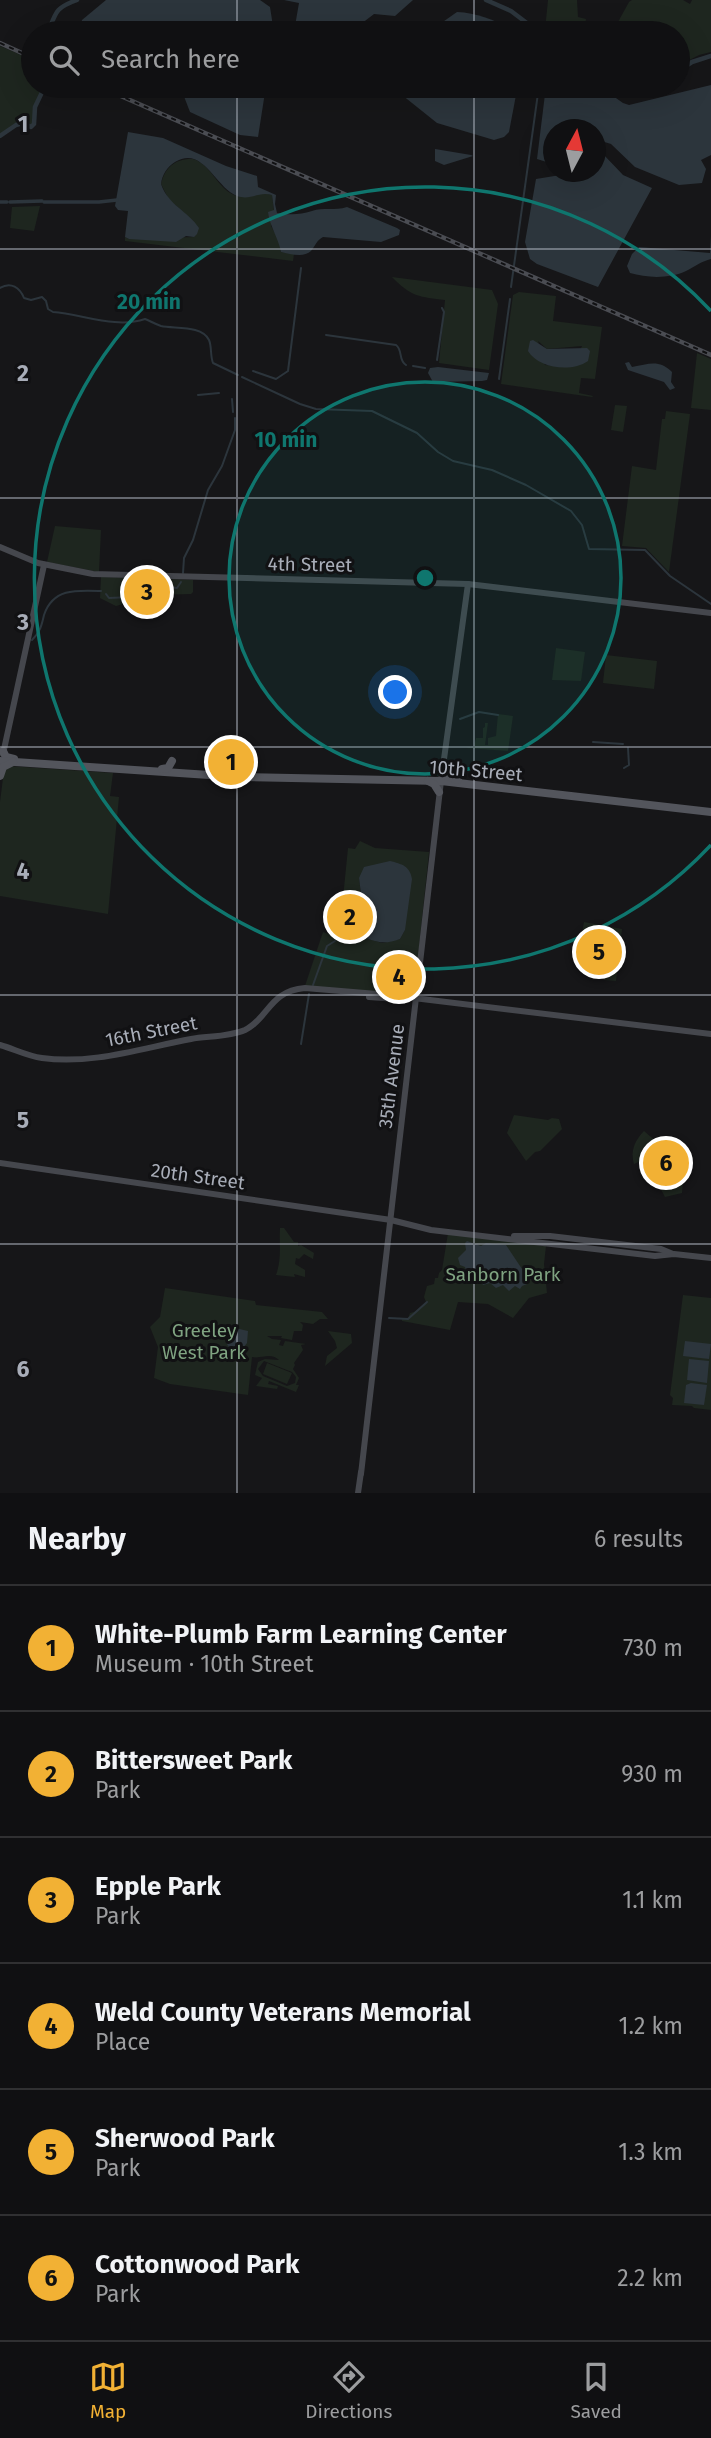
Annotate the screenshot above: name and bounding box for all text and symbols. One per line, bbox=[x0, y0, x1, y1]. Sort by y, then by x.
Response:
search box bbox=[21, 21, 690, 98]
icon: search bbox=[45, 41, 83, 79]
text: Search here bbox=[101, 44, 240, 75]
text: 1 bbox=[18, 110, 28, 138]
north arrow bbox=[543, 119, 606, 182]
text: 20 min bbox=[117, 289, 181, 315]
text: 2 bbox=[17, 359, 29, 387]
text: 10 min bbox=[255, 427, 317, 453]
street label: 4th Street bbox=[267, 552, 353, 577]
pin: 3 bbox=[124, 566, 170, 618]
centre of rings bbox=[413, 566, 437, 590]
text: 3 bbox=[16, 608, 29, 636]
your location bbox=[378, 675, 412, 709]
pin: 1 bbox=[208, 736, 254, 788]
street label: 10th Street bbox=[428, 755, 524, 786]
text: 4 bbox=[17, 857, 30, 885]
pin: 2 bbox=[327, 891, 373, 943]
pin: 5 bbox=[576, 926, 622, 978]
pin: 4 bbox=[376, 951, 422, 1003]
street label: 16th Street bbox=[103, 1011, 199, 1052]
street label: 35th Avenue bbox=[374, 1023, 409, 1130]
text: 5 bbox=[17, 1106, 29, 1134]
pin: 6 bbox=[643, 1137, 689, 1189]
street label: 20th Street bbox=[149, 1159, 246, 1194]
park label: Sanborn Park bbox=[445, 1263, 561, 1286]
park label: Greeley West Park bbox=[162, 1319, 246, 1364]
text: 6 bbox=[17, 1355, 30, 1383]
text: Nearby bbox=[28, 1521, 126, 1557]
text: 6 results bbox=[594, 1525, 683, 1553]
text: White-Plumb Farm Learning Center bbox=[95, 1619, 507, 1650]
text: 1 bbox=[46, 1634, 56, 1662]
text: 730 m bbox=[623, 1634, 683, 1662]
text: Museum · 10th Street bbox=[95, 1650, 313, 1678]
text: Bittersweet Park bbox=[95, 1745, 292, 1776]
text: 2 bbox=[45, 1760, 57, 1788]
text: 930 m bbox=[621, 1760, 683, 1788]
text: Park bbox=[95, 1776, 140, 1804]
text: Epple Park bbox=[95, 1871, 221, 1902]
text: 3 bbox=[45, 1886, 57, 1914]
text: 1.1 km bbox=[622, 1886, 683, 1914]
text: Park bbox=[95, 1902, 140, 1930]
text: Weld County Veterans Memorial bbox=[95, 1997, 471, 2028]
text: 4 bbox=[45, 2012, 58, 2040]
text: 1.2 km bbox=[619, 2012, 683, 2040]
text: Place bbox=[95, 2028, 150, 2056]
text: Sherwood Park bbox=[95, 2123, 275, 2154]
text: 5 bbox=[45, 2138, 57, 2166]
text: 1.3 km bbox=[618, 2138, 683, 2166]
text: Park bbox=[95, 2154, 140, 2182]
text: Cottonwood Park bbox=[95, 2249, 299, 2280]
text: 6 bbox=[45, 2264, 57, 2292]
text: 2.2 km bbox=[617, 2264, 683, 2292]
text: Park bbox=[95, 2280, 140, 2308]
tab: Map bbox=[89, 2358, 127, 2423]
tab: Directions bbox=[305, 2358, 392, 2423]
tab: Saved bbox=[571, 2358, 622, 2423]

